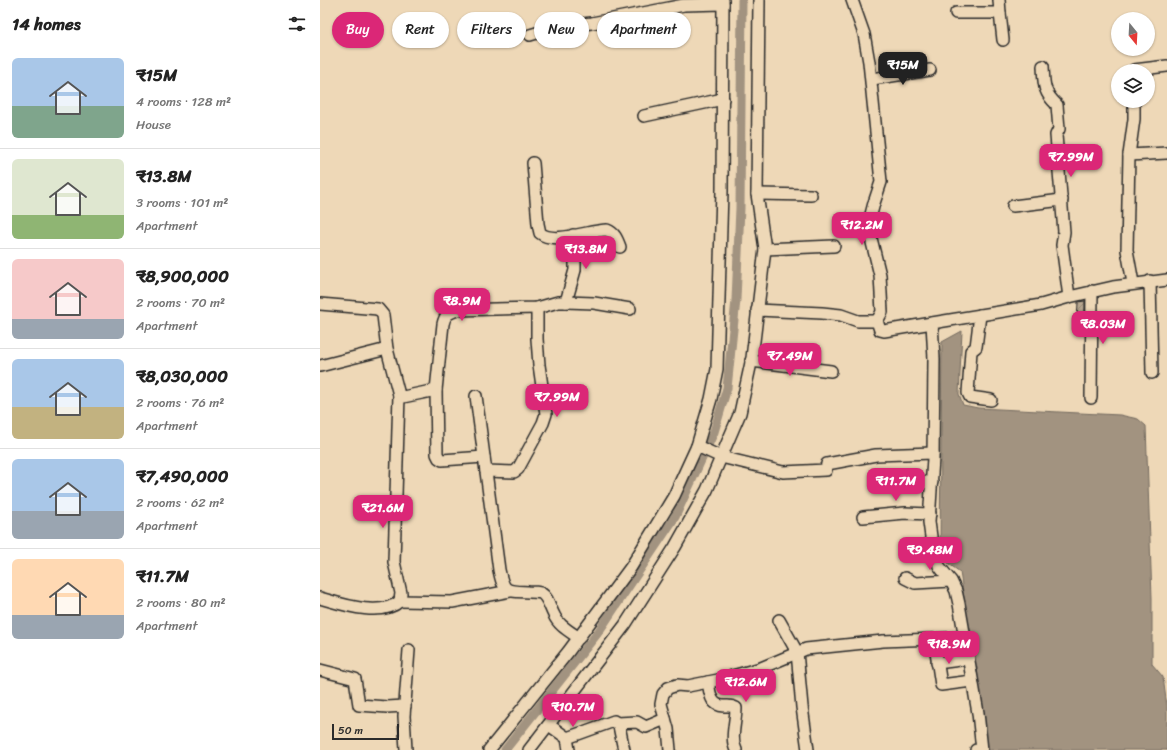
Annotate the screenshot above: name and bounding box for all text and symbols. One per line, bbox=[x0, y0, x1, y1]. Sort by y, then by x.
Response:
text: 14 homes bbox=[12, 9, 81, 39]
chip: Buy bbox=[332, 12, 384, 48]
chip: Rent bbox=[392, 12, 449, 48]
chip: Filters bbox=[457, 12, 526, 48]
chip: New bbox=[534, 12, 589, 48]
chip: Apartment bbox=[597, 12, 691, 48]
north arrow bbox=[1111, 12, 1155, 56]
map controls bbox=[1111, 12, 1155, 108]
icon: filters bbox=[286, 13, 308, 35]
pin: ₹15M bbox=[879, 52, 927, 86]
text: ₹15M bbox=[887, 53, 919, 76]
text: ₹15M bbox=[136, 60, 177, 90]
button: layers bbox=[1111, 64, 1155, 108]
icon: home bbox=[44, 74, 92, 122]
text: 4 rooms · 128 m² bbox=[136, 90, 231, 113]
text: House bbox=[136, 113, 171, 136]
pin: ₹7.99M bbox=[1038, 144, 1104, 178]
text: ₹7.99M bbox=[1048, 145, 1094, 168]
text: ₹13.8M bbox=[136, 161, 191, 191]
icon: home bbox=[44, 175, 92, 223]
text: 3 rooms · 101 m² bbox=[136, 191, 228, 214]
pin: ₹12.2M bbox=[829, 212, 895, 246]
text: ₹12.2M bbox=[841, 213, 883, 236]
text: Apartment bbox=[136, 214, 197, 237]
pin: ₹13.8M bbox=[553, 236, 619, 270]
text: ₹13.8M bbox=[565, 237, 607, 260]
text: ₹8,900,000 bbox=[136, 261, 229, 291]
icon: home bbox=[44, 275, 92, 323]
pin: ₹8.9M bbox=[434, 288, 490, 322]
text: ₹8.9M bbox=[443, 289, 481, 312]
text: 2 rooms · 70 m² bbox=[136, 291, 225, 314]
pin: ₹8.03M bbox=[1070, 311, 1136, 345]
text: ₹8.03M bbox=[1080, 312, 1126, 335]
text: Apartment bbox=[136, 314, 197, 337]
pin: ₹7.49M bbox=[757, 343, 823, 377]
text: ₹7.49M bbox=[767, 344, 813, 367]
text: ₹8,030,000 bbox=[136, 361, 228, 391]
icon: home bbox=[44, 375, 92, 423]
pin: ₹7.99M bbox=[524, 384, 590, 418]
text: ₹7.99M bbox=[534, 385, 580, 408]
text: 2 rooms · 76 m² bbox=[136, 391, 224, 414]
text: Apartment bbox=[136, 414, 197, 437]
text: ₹7,490,000 bbox=[136, 461, 228, 491]
pin: ₹11.7M bbox=[863, 468, 929, 502]
text: ₹11.7M bbox=[876, 469, 916, 492]
icon: home bbox=[44, 475, 92, 523]
text: 2 rooms · 62 m² bbox=[136, 491, 224, 514]
pin: ₹21.6M bbox=[350, 495, 416, 529]
text: ₹21.6M bbox=[362, 496, 404, 519]
text: Apartment bbox=[136, 514, 197, 537]
pin: ₹9.48M bbox=[897, 537, 963, 571]
text: ₹9.48M bbox=[907, 538, 953, 561]
text: ₹11.7M bbox=[136, 561, 189, 591]
icon: home bbox=[44, 575, 92, 623]
text: 2 rooms · 80 m² bbox=[136, 591, 226, 614]
text: Apartment bbox=[136, 614, 197, 637]
pin: ₹18.9M bbox=[916, 631, 982, 665]
text: ₹18.9M bbox=[927, 632, 971, 655]
pin: ₹12.6M bbox=[713, 669, 779, 703]
text: ₹12.6M bbox=[725, 670, 767, 693]
pin: ₹10.7M bbox=[540, 694, 606, 728]
text: ₹10.7M bbox=[551, 695, 595, 718]
text: 50 m bbox=[338, 721, 363, 740]
scale bar bbox=[332, 722, 399, 741]

